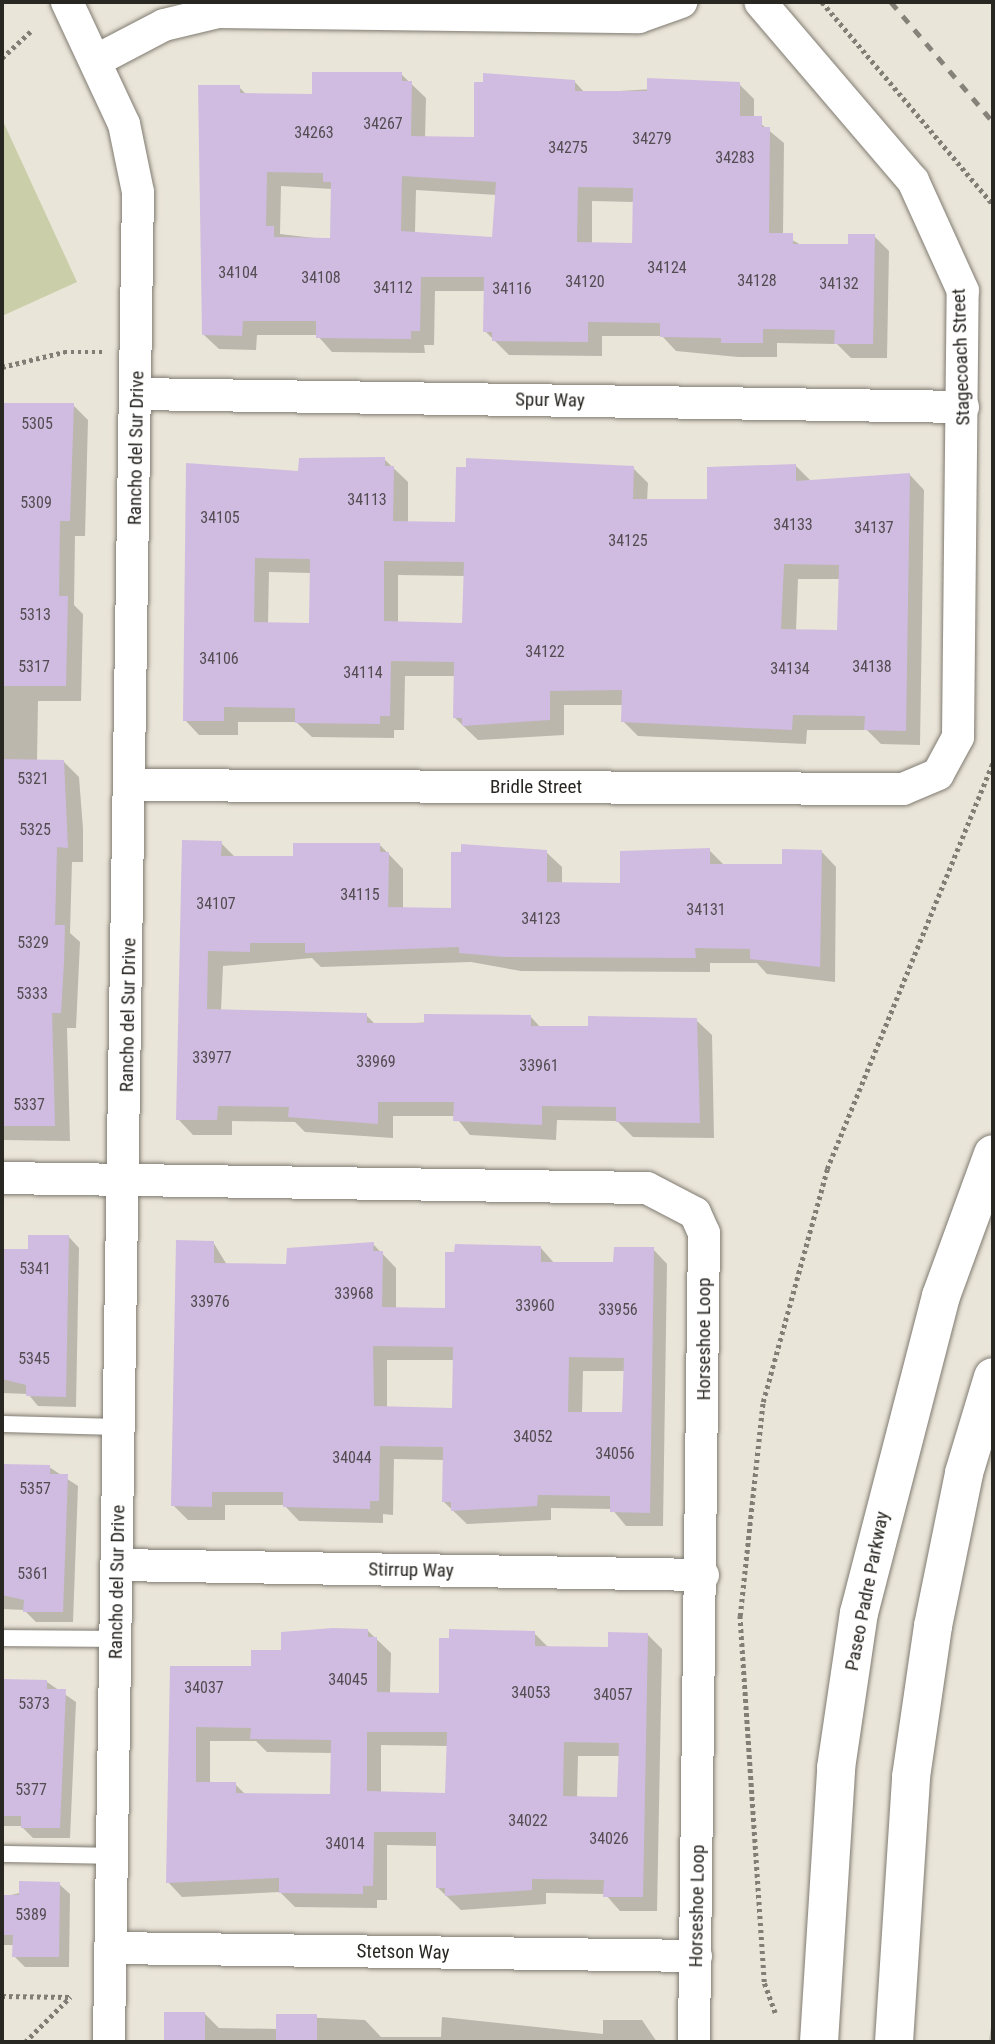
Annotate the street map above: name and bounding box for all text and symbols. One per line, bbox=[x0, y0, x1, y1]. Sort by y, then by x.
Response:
house number: 34267 bbox=[363, 114, 403, 134]
house number: 34263 bbox=[294, 123, 334, 143]
house number: 34279 bbox=[632, 129, 672, 149]
house number: 34275 bbox=[548, 138, 588, 158]
house number: 34283 bbox=[715, 148, 755, 168]
house number: 34124 bbox=[647, 258, 687, 278]
house number: 34104 bbox=[218, 263, 258, 283]
house number: 34108 bbox=[301, 268, 341, 288]
house number: 34128 bbox=[737, 271, 777, 291]
house number: 34120 bbox=[565, 272, 605, 292]
house number: 34132 bbox=[819, 274, 859, 294]
house number: 34112 bbox=[373, 278, 413, 298]
house number: 34116 bbox=[492, 279, 532, 299]
street label: Stagecoach Street bbox=[947, 288, 975, 426]
street label: Rancho del Sur Drive bbox=[123, 371, 149, 525]
street label: Spur Way bbox=[515, 388, 585, 412]
house number: 5305 bbox=[21, 414, 53, 434]
house number: 34113 bbox=[347, 490, 387, 510]
house number: 5309 bbox=[20, 493, 52, 513]
house number: 34105 bbox=[200, 508, 240, 528]
house number: 34133 bbox=[773, 515, 813, 535]
house number: 34137 bbox=[854, 518, 894, 538]
house number: 34125 bbox=[608, 531, 648, 551]
house number: 5313 bbox=[19, 605, 51, 625]
house number: 34122 bbox=[525, 642, 565, 662]
house number: 34106 bbox=[199, 649, 239, 669]
house number: 5317 bbox=[18, 657, 50, 677]
house number: 34138 bbox=[852, 657, 892, 677]
house number: 34134 bbox=[770, 659, 810, 679]
house number: 34114 bbox=[343, 663, 383, 683]
house number: 5321 bbox=[17, 769, 49, 789]
street label: Bridle Street bbox=[490, 776, 582, 798]
house number: 5325 bbox=[19, 820, 51, 840]
house number: 34115 bbox=[340, 885, 380, 905]
house number: 34107 bbox=[196, 894, 236, 914]
house number: 34131 bbox=[686, 900, 726, 920]
house number: 34123 bbox=[521, 909, 561, 929]
house number: 5329 bbox=[17, 933, 49, 953]
street label: Rancho del Sur Drive bbox=[115, 938, 141, 1092]
house number: 5333 bbox=[16, 984, 48, 1004]
house number: 33977 bbox=[192, 1048, 232, 1068]
house number: 33969 bbox=[356, 1052, 396, 1072]
house number: 33961 bbox=[519, 1056, 559, 1076]
house number: 5337 bbox=[13, 1095, 45, 1115]
house number: 5341 bbox=[19, 1259, 51, 1279]
street label: Horseshoe Loop bbox=[693, 1278, 715, 1400]
house number: 33968 bbox=[334, 1284, 374, 1304]
house number: 33976 bbox=[190, 1292, 230, 1312]
house number: 33960 bbox=[515, 1296, 555, 1316]
house number: 33956 bbox=[598, 1300, 638, 1320]
house number: 5345 bbox=[18, 1349, 50, 1369]
house number: 34052 bbox=[513, 1427, 553, 1447]
house number: 34056 bbox=[595, 1444, 635, 1464]
house number: 34044 bbox=[332, 1448, 372, 1468]
house number: 5357 bbox=[19, 1479, 51, 1499]
street label: Rancho del Sur Drive bbox=[104, 1505, 130, 1659]
street label: Paseo Padre Parkway bbox=[840, 1509, 894, 1673]
street label: Stirrup Way bbox=[368, 1558, 454, 1582]
house number: 5361 bbox=[17, 1564, 49, 1584]
house number: 34045 bbox=[328, 1670, 368, 1690]
house number: 34037 bbox=[184, 1678, 224, 1698]
house number: 34053 bbox=[511, 1683, 551, 1703]
house number: 34057 bbox=[593, 1685, 633, 1705]
house number: 5373 bbox=[18, 1694, 50, 1714]
house number: 5377 bbox=[15, 1780, 47, 1800]
house number: 34022 bbox=[508, 1811, 548, 1831]
house number: 34026 bbox=[589, 1829, 629, 1849]
house number: 34014 bbox=[325, 1834, 365, 1854]
street label: Horseshoe Loop bbox=[685, 1844, 709, 1968]
house number: 5389 bbox=[15, 1905, 47, 1925]
street label: Stetson Way bbox=[356, 1940, 450, 1964]

